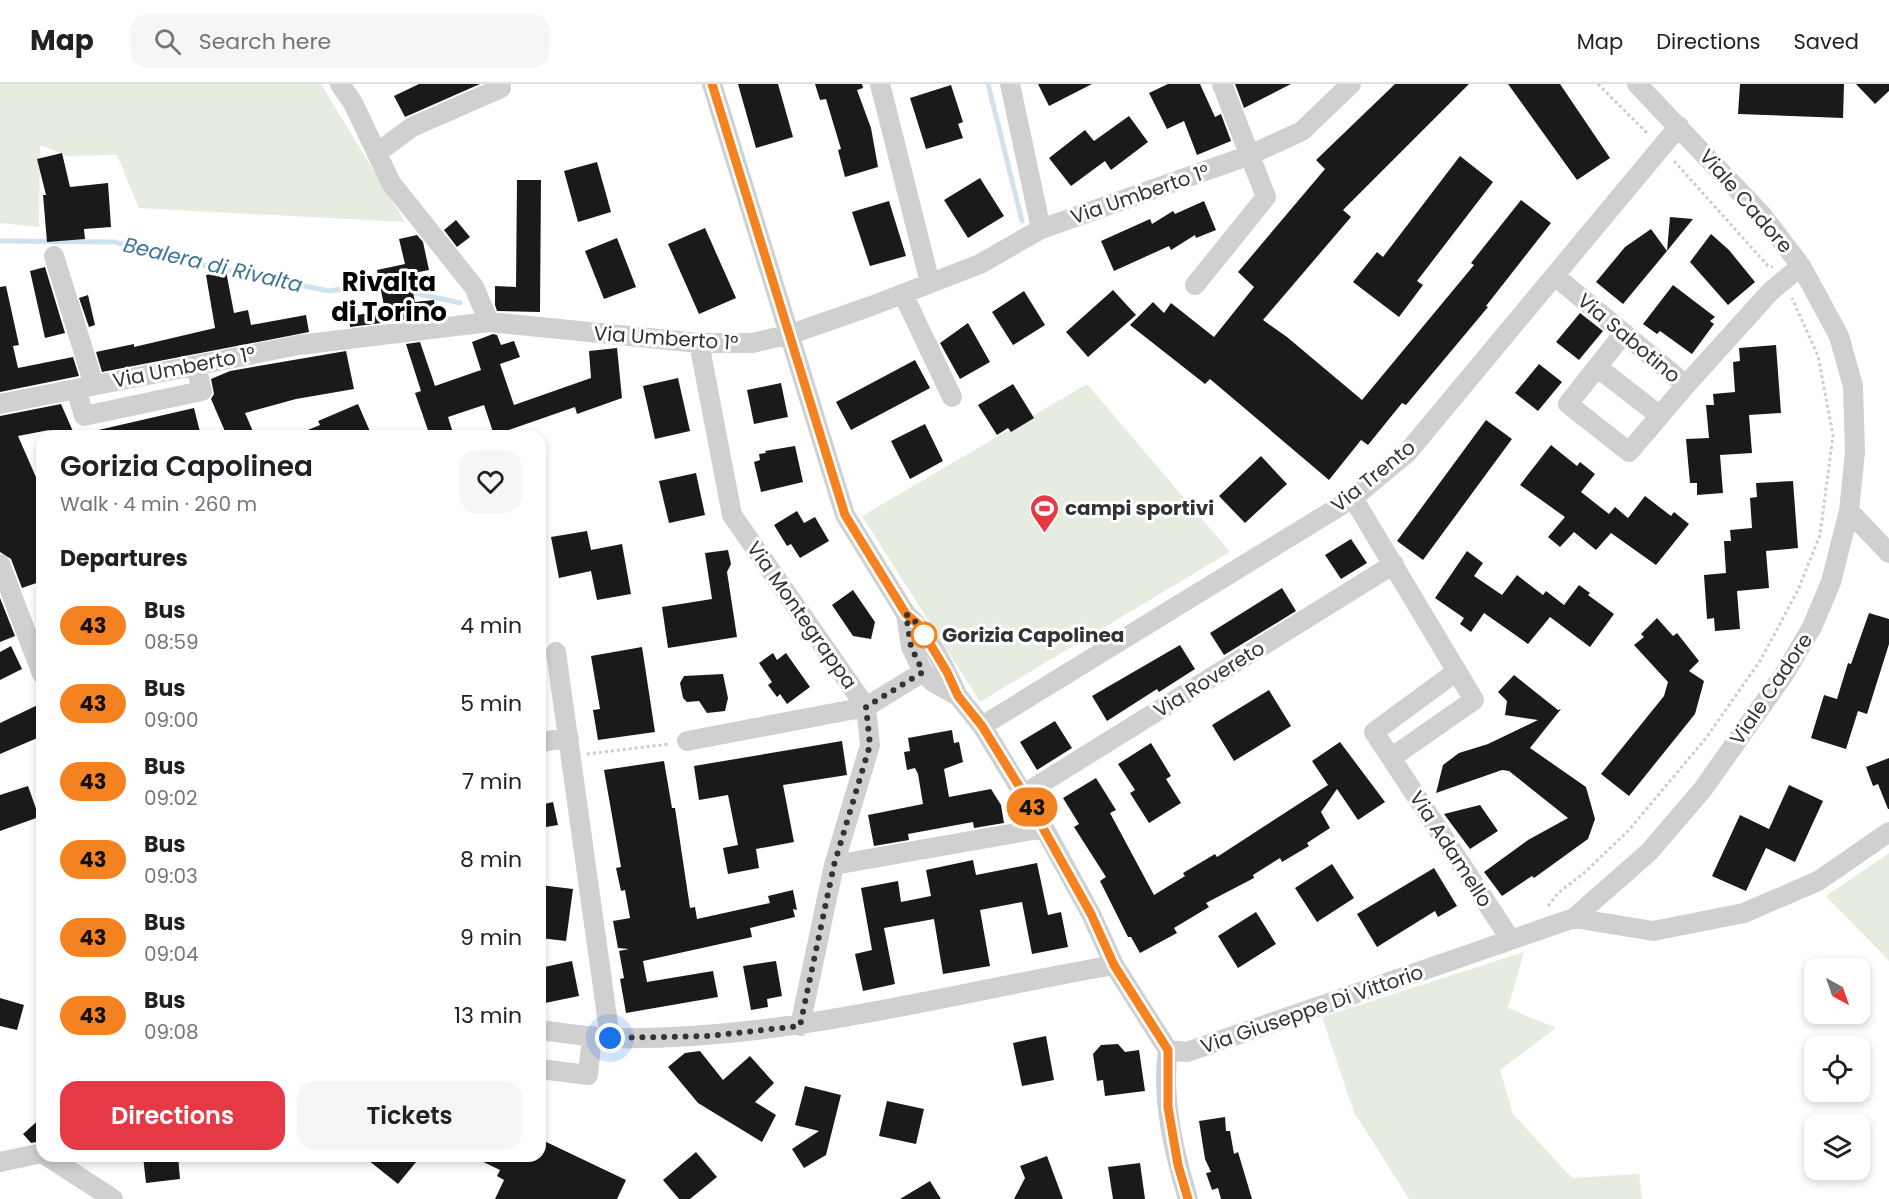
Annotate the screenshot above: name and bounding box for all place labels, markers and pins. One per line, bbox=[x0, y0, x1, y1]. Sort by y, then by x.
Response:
sports icon: campi sportivi bbox=[1028, 492, 1060, 534]
place label: campi sportivi bbox=[1065, 494, 1214, 522]
place label: Gorizia Capolinea bbox=[942, 621, 1124, 649]
marker: Gorizia Capolinea bbox=[911, 622, 937, 648]

